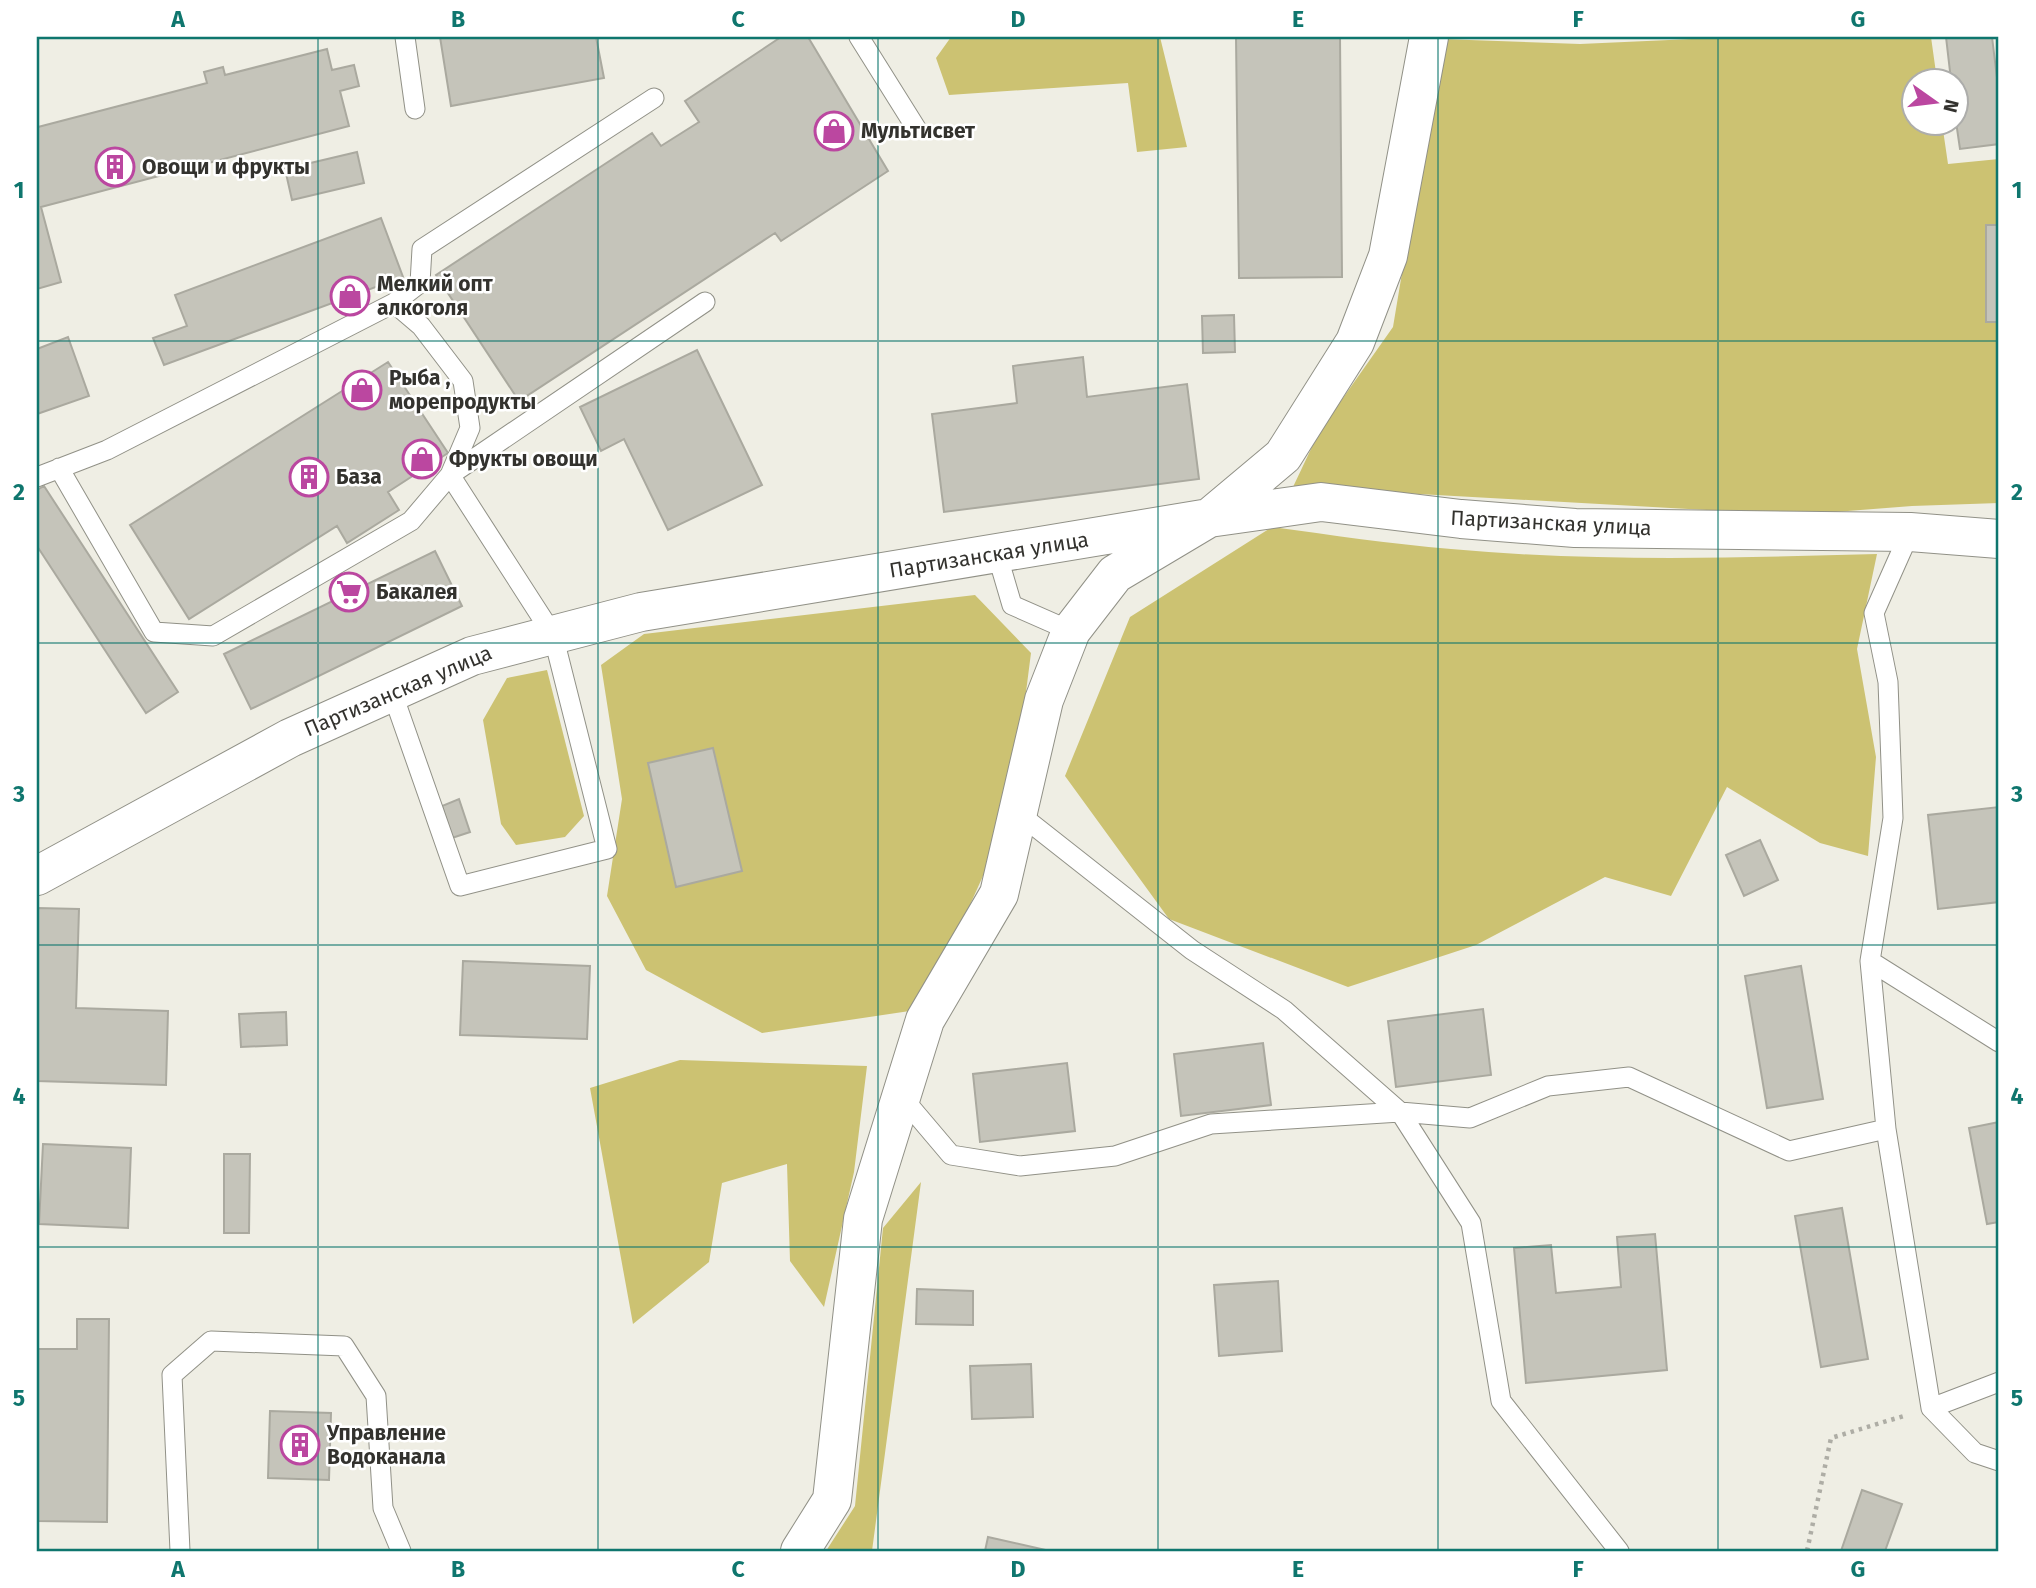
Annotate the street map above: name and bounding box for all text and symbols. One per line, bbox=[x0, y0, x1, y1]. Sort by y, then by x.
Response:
text: A bbox=[170, 5, 185, 33]
text: B bbox=[451, 5, 465, 33]
text: C bbox=[731, 5, 745, 33]
text: D bbox=[1011, 5, 1026, 33]
text: E bbox=[1292, 5, 1304, 33]
text: F bbox=[1572, 5, 1584, 33]
text: G bbox=[1851, 5, 1865, 33]
north arrow bbox=[1899, 66, 1969, 136]
text: N bbox=[1938, 97, 1964, 115]
shop icon: Мультисвет bbox=[813, 110, 855, 152]
place label: Мультисвет bbox=[861, 118, 976, 144]
building icon: Овощи и фрукты bbox=[94, 146, 136, 188]
place label: Овощи и фрукты bbox=[142, 154, 310, 180]
text: 1 bbox=[14, 176, 24, 204]
text: 1 bbox=[2012, 176, 2022, 204]
place label: Мелкий опт алкоголя bbox=[377, 271, 494, 321]
shop icon: Мелкий опт алкоголя bbox=[329, 275, 371, 317]
place label: Рыба , морепродукты bbox=[389, 365, 536, 415]
shop icon: Рыба , морепродукты bbox=[341, 369, 383, 411]
shop icon: Фрукты овощи bbox=[401, 438, 443, 480]
place label: Фрукты овощи bbox=[449, 446, 598, 472]
building icon: База bbox=[288, 456, 330, 498]
place label: База bbox=[336, 464, 382, 490]
text: 2 bbox=[13, 478, 25, 506]
text: 2 bbox=[2011, 478, 2023, 506]
street label: Партизанская улица bbox=[1450, 505, 1652, 541]
street label: Партизанская улица bbox=[887, 526, 1091, 584]
supermarket icon: Бакалея bbox=[328, 571, 370, 613]
place label: Бакалея bbox=[376, 579, 458, 605]
street label: Партизанская улица bbox=[300, 640, 496, 742]
text: 3 bbox=[12, 780, 25, 808]
text: 3 bbox=[2010, 780, 2023, 808]
text: 4 bbox=[13, 1082, 26, 1110]
text: 4 bbox=[2011, 1082, 2024, 1110]
text: 5 bbox=[13, 1384, 25, 1412]
text: 5 bbox=[2011, 1384, 2023, 1412]
place label: Управление Водоканала bbox=[326, 1420, 446, 1470]
building icon: Управление Водоканала bbox=[279, 1424, 321, 1466]
text: A bbox=[170, 1555, 185, 1583]
text: B bbox=[451, 1555, 465, 1583]
text: C bbox=[731, 1555, 745, 1583]
text: D bbox=[1011, 1555, 1026, 1583]
text: E bbox=[1292, 1555, 1304, 1583]
text: F bbox=[1572, 1555, 1584, 1583]
text: G bbox=[1851, 1555, 1865, 1583]

